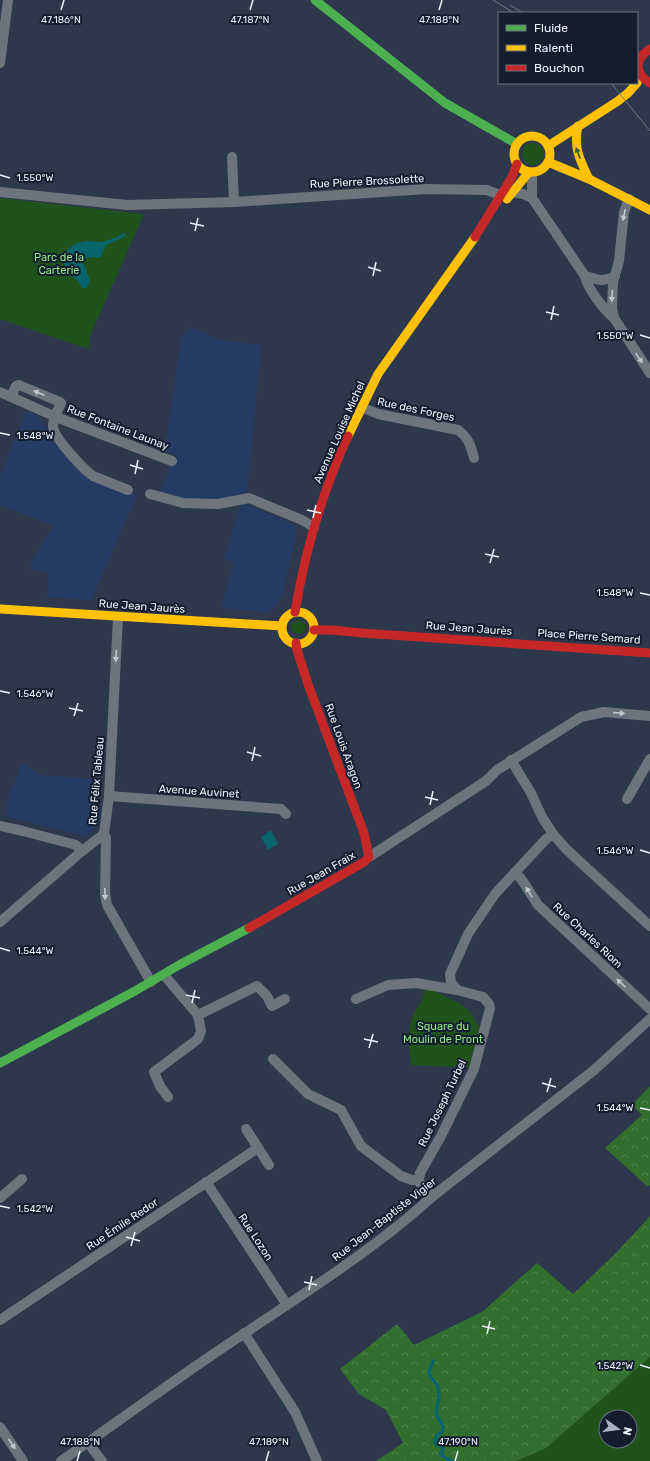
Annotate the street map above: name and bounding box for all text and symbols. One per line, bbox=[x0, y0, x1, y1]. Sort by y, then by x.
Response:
legend bbox=[498, 12, 638, 84]
text: 47.186°N bbox=[41, 14, 81, 26]
text: 47.187°N bbox=[231, 14, 270, 26]
text: 47.188°N bbox=[419, 14, 459, 26]
text: Fluide bbox=[534, 21, 568, 35]
text: Ralenti bbox=[534, 41, 573, 55]
text: Bouchon bbox=[534, 61, 584, 75]
one-way arrow bbox=[574, 147, 580, 159]
text: 1.550°W bbox=[17, 172, 53, 184]
street label: Rue Pierre Brossolette bbox=[310, 172, 425, 191]
one-way arrow bbox=[620, 208, 626, 221]
park label: Parc de la Carterie bbox=[34, 251, 84, 277]
one-way arrow bbox=[608, 290, 615, 302]
text: 1.550°W bbox=[597, 330, 633, 342]
one-way arrow bbox=[636, 352, 643, 363]
street label: Avenue Louise Michel bbox=[311, 379, 368, 485]
one-way arrow bbox=[34, 390, 45, 396]
street label: Rue des Forges bbox=[376, 395, 456, 424]
street label: Rue Fontaine Launay bbox=[65, 402, 171, 453]
text: 1.548°W bbox=[16, 430, 54, 442]
text: 1.548°W bbox=[596, 587, 634, 599]
street label: Rue Jean Jaurès bbox=[98, 597, 186, 616]
street label: Rue Jean Jaurès bbox=[425, 619, 513, 638]
street label: Place Pierre Semard bbox=[537, 626, 641, 647]
one-way arrow bbox=[113, 650, 119, 663]
text: 1.546°W bbox=[17, 688, 53, 700]
street label: Rue Louis Aragon bbox=[322, 702, 365, 790]
one-way arrow bbox=[613, 710, 625, 717]
street label: Rue Félix Tableau bbox=[86, 736, 107, 826]
street label: Avenue Auvinet bbox=[158, 782, 240, 801]
text: 1.546°W bbox=[597, 845, 633, 857]
street label: Rue Jean Fraix bbox=[285, 849, 358, 898]
one-way arrow bbox=[102, 887, 109, 900]
one-way arrow bbox=[525, 887, 533, 897]
street label: Rue Charles Riom bbox=[550, 900, 625, 971]
text: 1.544°W bbox=[16, 945, 54, 957]
one-way arrow bbox=[617, 979, 626, 988]
park label: Square du Moulin de Pront bbox=[403, 1020, 484, 1046]
street label: Rue Joseph Turbel bbox=[416, 1058, 469, 1149]
text: 1.544°W bbox=[596, 1102, 634, 1114]
street label: Rue Jean-Baptiste Vigier bbox=[330, 1174, 440, 1264]
street label: Rue Émile Redor bbox=[84, 1195, 161, 1253]
text: 1.542°W bbox=[17, 1203, 53, 1215]
street label: Rue Lozon bbox=[236, 1211, 276, 1263]
text: 1.542°W bbox=[597, 1360, 633, 1372]
north arrow bbox=[598, 1409, 638, 1449]
text: N bbox=[620, 1426, 634, 1437]
text: 47.188°N bbox=[60, 1436, 100, 1448]
text: 47.189°N bbox=[249, 1436, 289, 1448]
text: 47.190°N bbox=[438, 1436, 478, 1448]
one-way arrow bbox=[8, 1438, 15, 1450]

